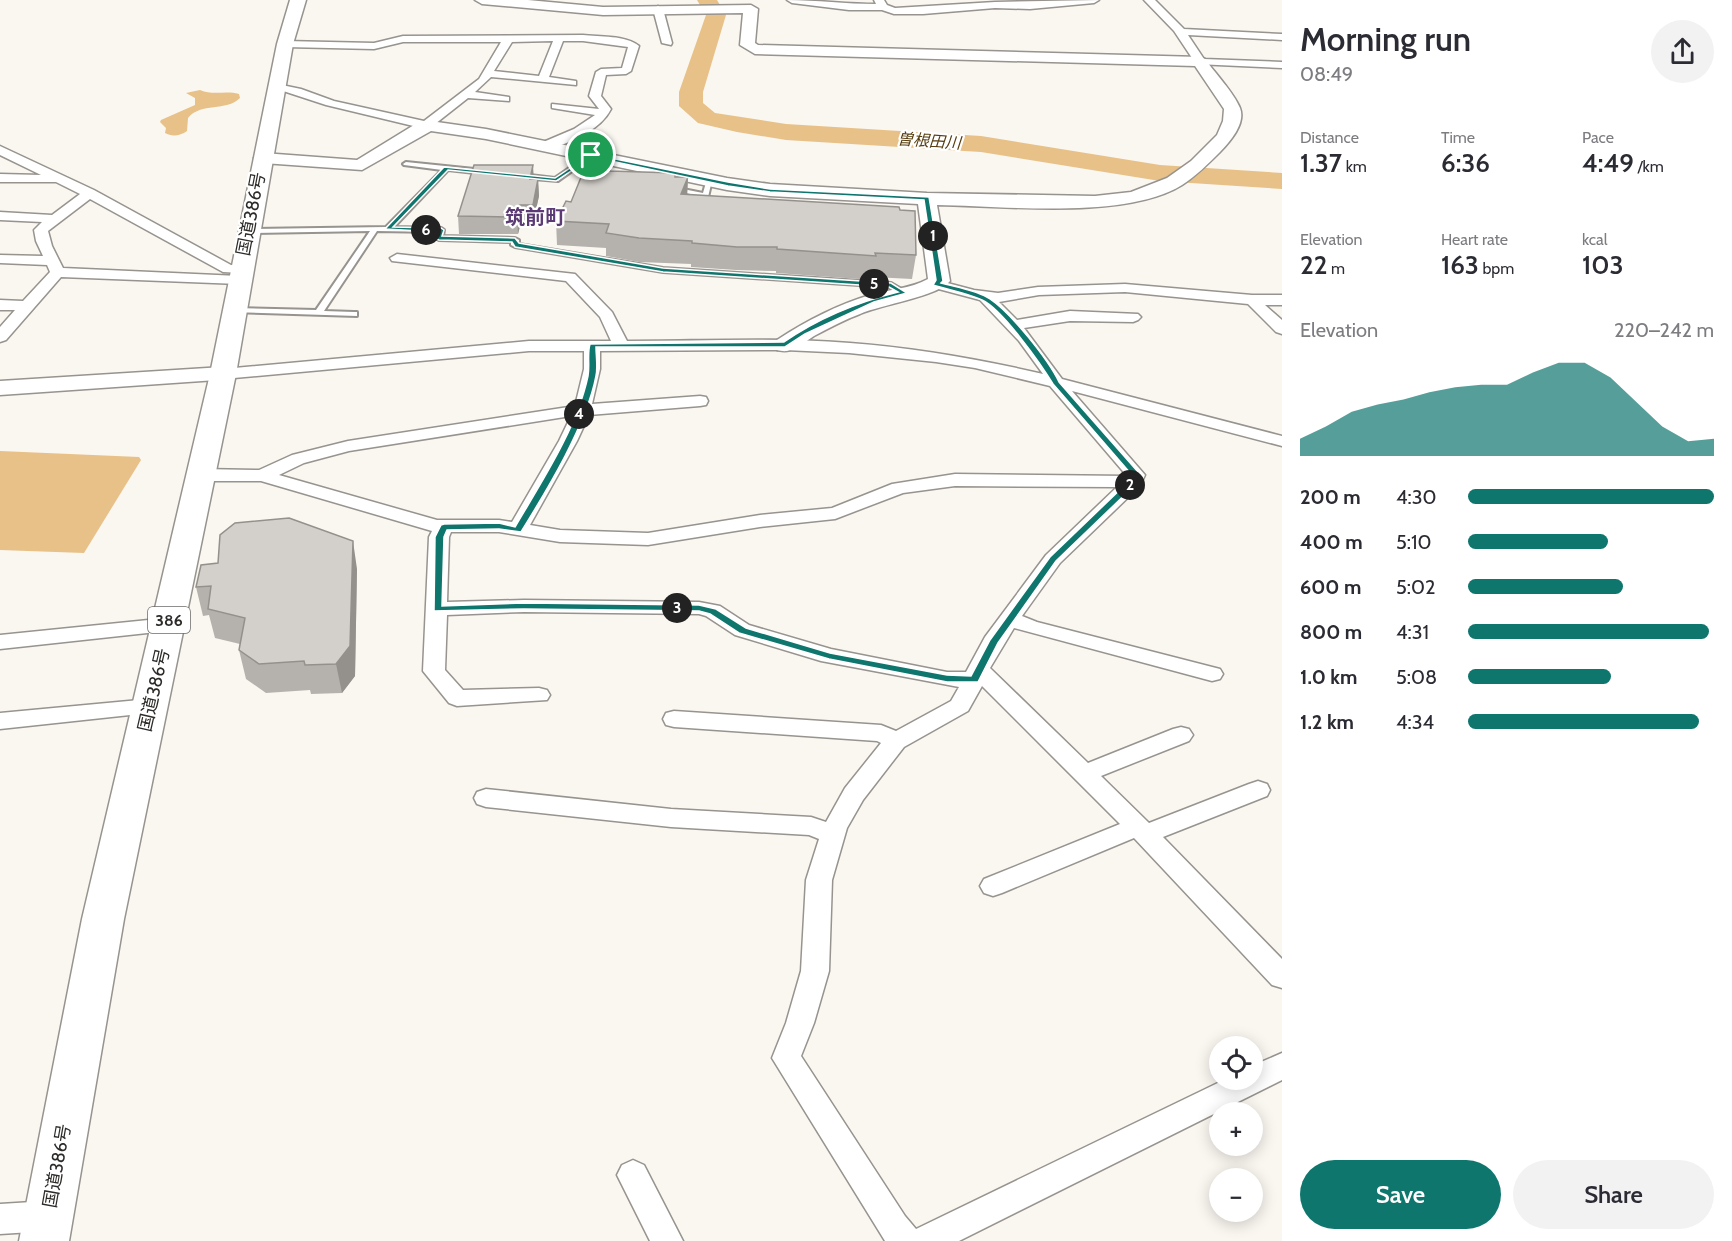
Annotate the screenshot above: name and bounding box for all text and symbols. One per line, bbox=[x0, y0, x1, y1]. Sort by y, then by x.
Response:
text: Morning run bbox=[1300, 19, 1471, 59]
button: share bbox=[1651, 20, 1714, 83]
text: 08:49 bbox=[1300, 62, 1353, 86]
text: Distance bbox=[1300, 128, 1359, 147]
text: Time bbox=[1441, 128, 1475, 147]
text: Pace bbox=[1582, 128, 1614, 147]
pin bbox=[565, 129, 616, 180]
water label: 曽根田川 bbox=[896, 129, 964, 153]
icon: arrive bbox=[574, 138, 607, 171]
text: 1.37 bbox=[1300, 147, 1342, 179]
text: 6:36 bbox=[1441, 147, 1490, 179]
text: 4:49 bbox=[1582, 147, 1634, 179]
text: km bbox=[1342, 157, 1367, 176]
text: /km bbox=[1634, 157, 1664, 176]
street label: 国道386号 bbox=[232, 170, 270, 258]
district label: 筑前町 bbox=[505, 205, 565, 229]
pin: 6 bbox=[411, 215, 441, 245]
text: 6 bbox=[422, 220, 431, 239]
pin: 1 bbox=[918, 221, 948, 251]
text: 1 bbox=[930, 226, 936, 245]
text: Elevation bbox=[1300, 230, 1363, 249]
text: Heart rate bbox=[1441, 230, 1508, 249]
text: kcal bbox=[1582, 230, 1608, 249]
text: 22 bbox=[1300, 249, 1327, 281]
text: 163 bbox=[1441, 249, 1479, 281]
text: 103 bbox=[1582, 249, 1624, 281]
text: m bbox=[1327, 259, 1345, 278]
text: bpm bbox=[1479, 259, 1514, 278]
pin: 5 bbox=[859, 269, 889, 299]
text: 5 bbox=[870, 274, 878, 293]
text: Elevation bbox=[1300, 318, 1378, 342]
text: 220–242 m bbox=[1614, 318, 1714, 342]
pin: 4 bbox=[564, 399, 594, 429]
text: 4 bbox=[574, 404, 584, 423]
pin: 2 bbox=[1115, 470, 1145, 500]
text: 2 bbox=[1126, 475, 1134, 494]
text: 200 m bbox=[1300, 485, 1361, 509]
text: 4:30 bbox=[1396, 485, 1437, 509]
text: 400 m bbox=[1300, 530, 1363, 554]
text: 5:10 bbox=[1396, 530, 1431, 554]
text: 600 m bbox=[1300, 575, 1361, 599]
text: 5:02 bbox=[1396, 575, 1435, 599]
pin: 3 bbox=[662, 593, 692, 623]
text: 3 bbox=[673, 598, 681, 617]
road number: 386 bbox=[148, 607, 190, 633]
text: 800 m bbox=[1300, 620, 1362, 644]
text: 4:31 bbox=[1396, 620, 1429, 644]
street label: 国道386号 bbox=[134, 646, 174, 734]
text: 1.0 km bbox=[1300, 665, 1357, 689]
text: 5:08 bbox=[1396, 665, 1437, 689]
text: 1.2 km bbox=[1300, 710, 1354, 734]
text: 4:34 bbox=[1396, 710, 1434, 734]
map controls bbox=[1209, 1036, 1263, 1222]
button: locate bbox=[1209, 1036, 1263, 1090]
button: + bbox=[1209, 1102, 1263, 1156]
street label: 国道386号 bbox=[39, 1122, 75, 1210]
button: Save bbox=[1300, 1160, 1501, 1229]
button: Share bbox=[1513, 1160, 1714, 1229]
button: − bbox=[1209, 1168, 1263, 1222]

